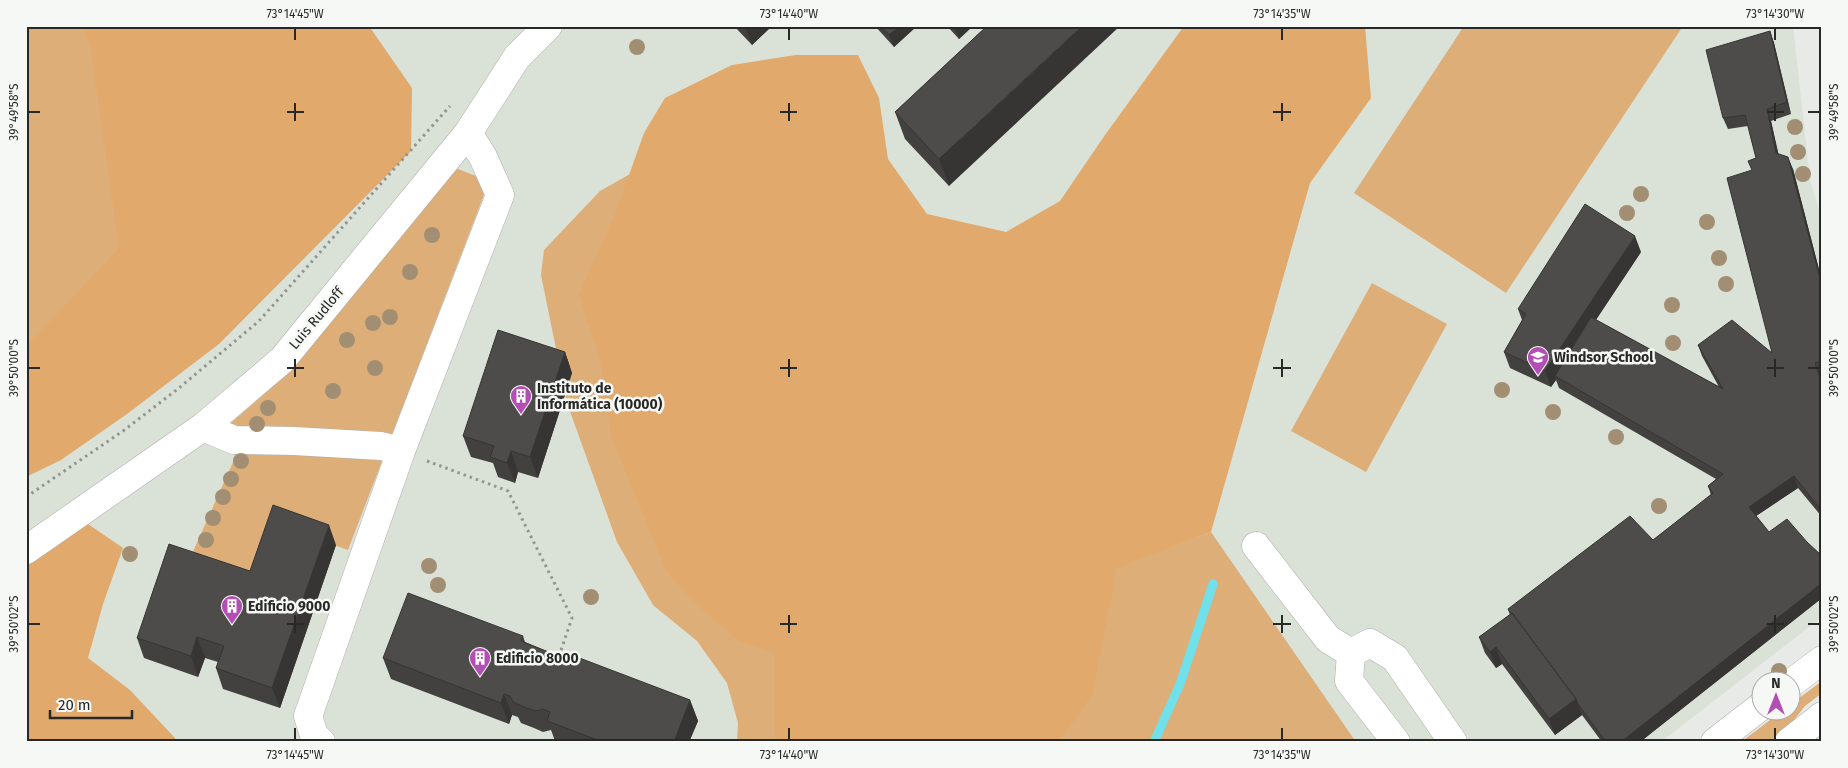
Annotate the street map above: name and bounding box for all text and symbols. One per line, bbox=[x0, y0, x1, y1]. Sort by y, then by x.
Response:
text: 73°14'45"W bbox=[266, 7, 324, 21]
text: 73°14'40"W bbox=[760, 7, 818, 21]
text: 73°14'35"W bbox=[1253, 7, 1311, 21]
text: 73°14'30"W bbox=[1746, 7, 1804, 21]
text: 39°49'58"S bbox=[7, 83, 21, 141]
text: 39°49'58"S bbox=[1827, 83, 1841, 141]
street label: Luis Rudloff bbox=[286, 283, 348, 353]
text: 39°50'00"S bbox=[7, 338, 21, 397]
text: 39°50'00"S bbox=[1827, 338, 1841, 397]
school or university icon: Windsor School bbox=[1526, 345, 1550, 376]
place label: Windsor School bbox=[1554, 349, 1654, 366]
place label: Instituto de Informática (10000) bbox=[537, 380, 663, 413]
building icon: Instituto de Informática (10000) bbox=[509, 384, 533, 415]
building icon: Edificio 9000 bbox=[220, 594, 244, 625]
text: 39°50'02"S bbox=[7, 595, 21, 653]
text: 39°50'02"S bbox=[1827, 595, 1841, 653]
place label: Edificio 9000 bbox=[248, 598, 330, 615]
building icon: Edificio 8000 bbox=[468, 646, 492, 677]
place label: Edificio 8000 bbox=[496, 650, 579, 667]
north arrow bbox=[1750, 670, 1800, 720]
text: N bbox=[1771, 675, 1781, 692]
scale bar bbox=[50, 688, 132, 720]
text: 20 m bbox=[58, 696, 91, 714]
text: 73°14'45"W bbox=[266, 748, 324, 762]
text: 73°14'40"W bbox=[760, 748, 818, 762]
text: 73°14'35"W bbox=[1253, 748, 1311, 762]
text: 73°14'30"W bbox=[1746, 748, 1804, 762]

